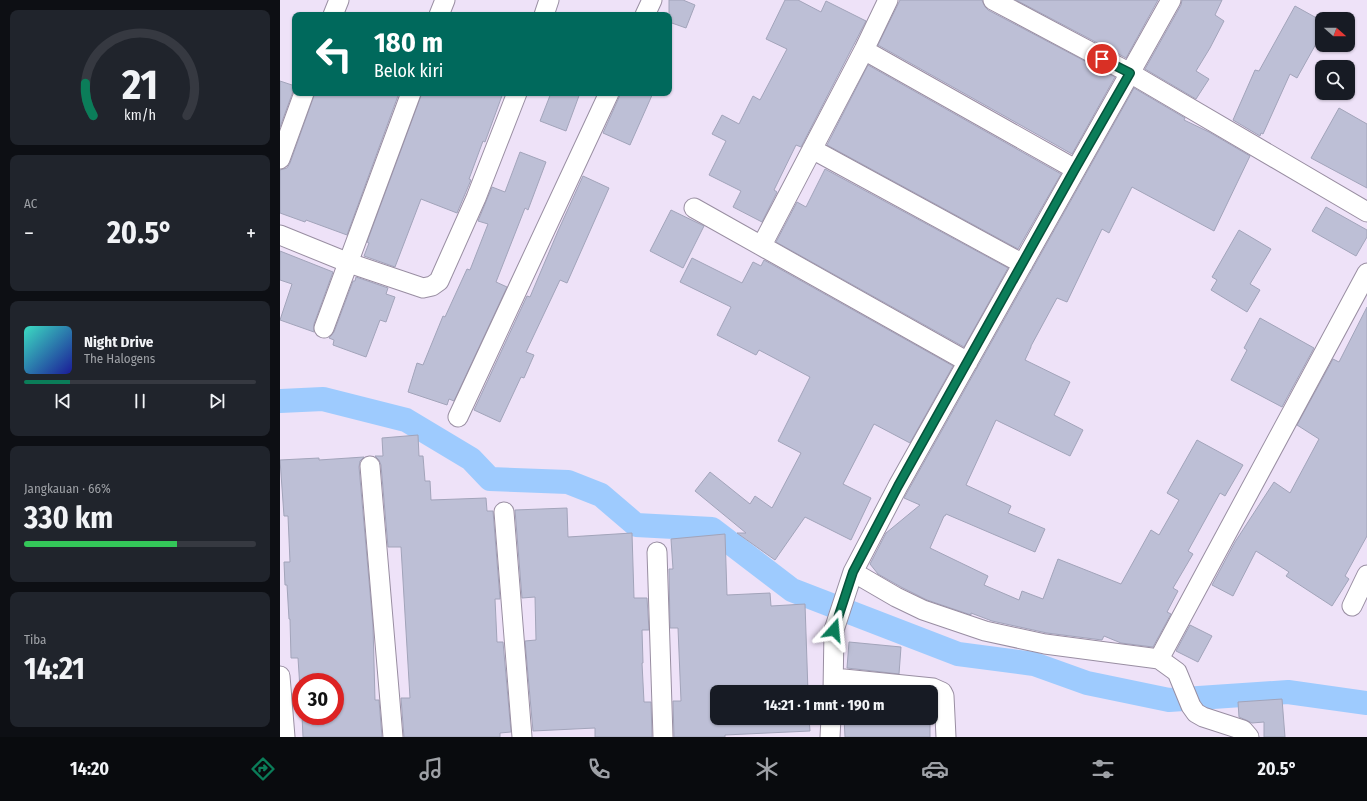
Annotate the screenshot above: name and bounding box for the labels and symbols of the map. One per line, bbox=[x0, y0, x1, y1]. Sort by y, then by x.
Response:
north arrow bbox=[1315, 12, 1355, 52]
pin bbox=[1085, 42, 1119, 76]
position arrow bbox=[813, 609, 855, 651]
speed limit sign: 30 bbox=[292, 673, 344, 725]

